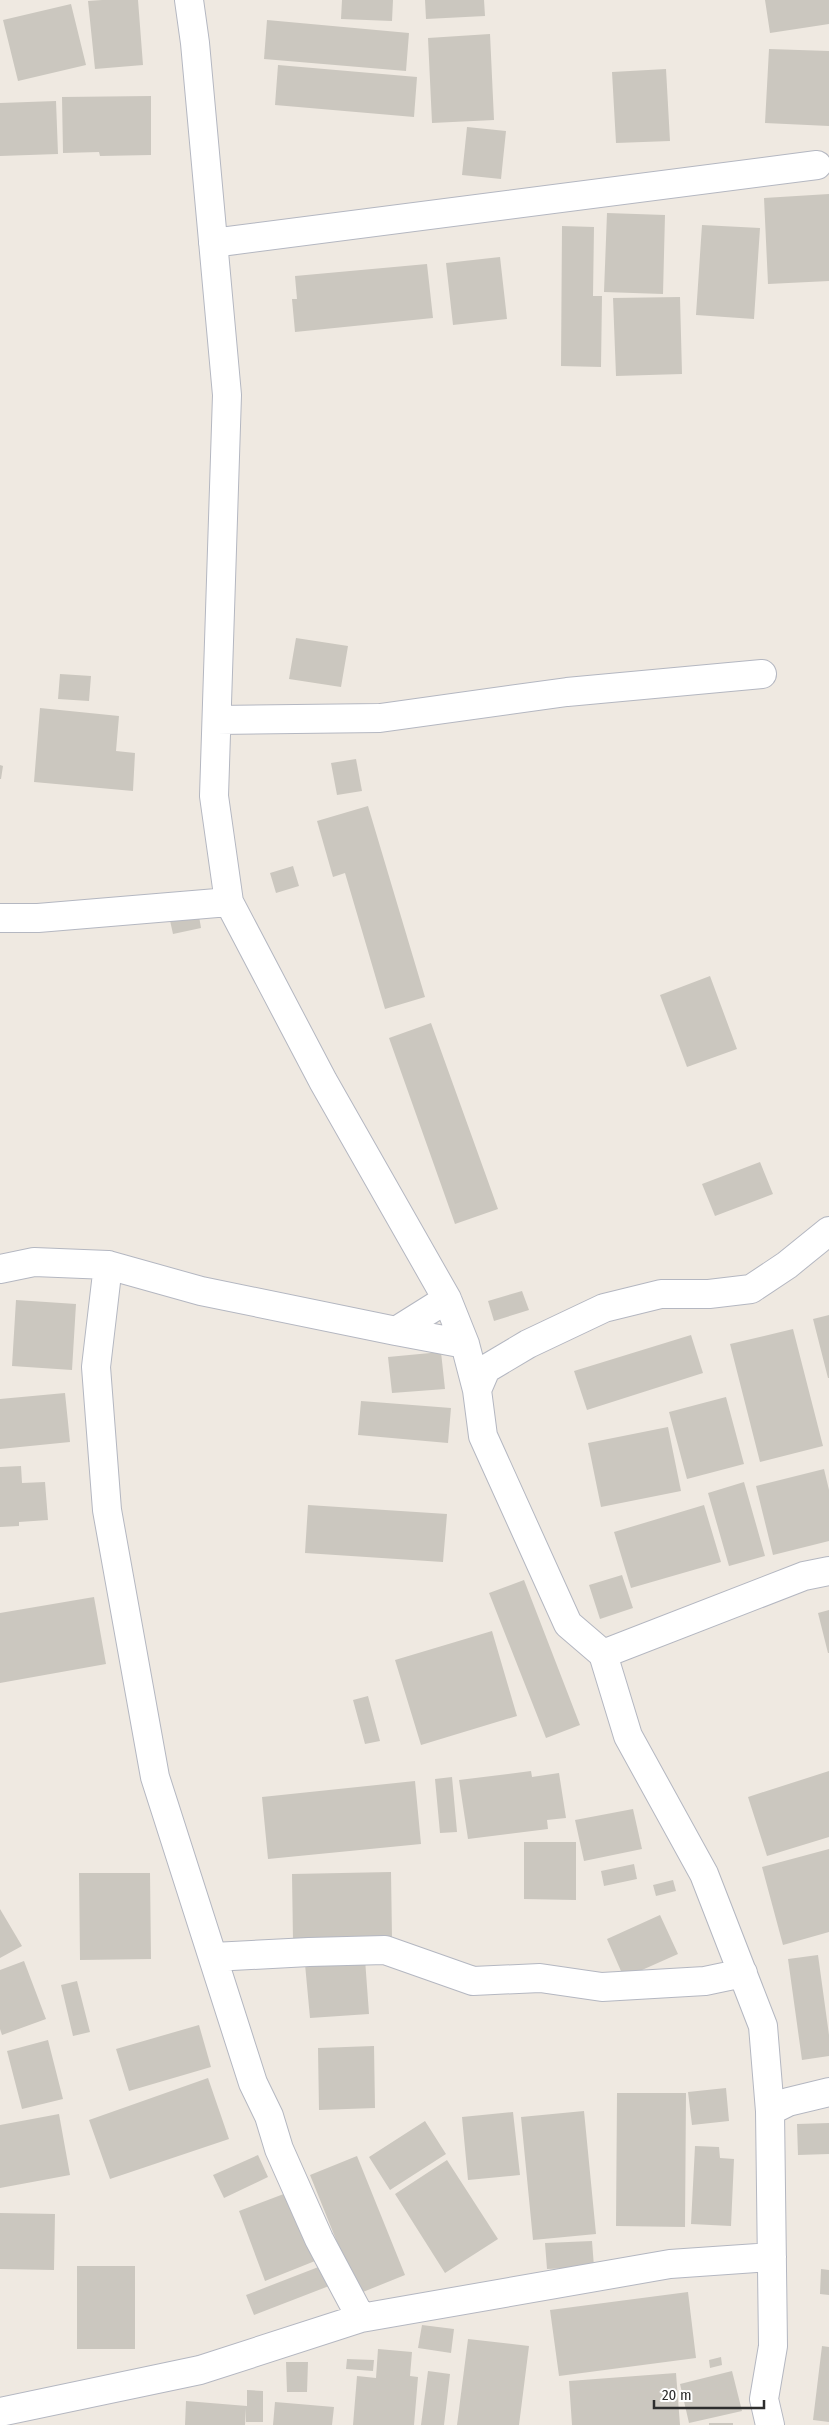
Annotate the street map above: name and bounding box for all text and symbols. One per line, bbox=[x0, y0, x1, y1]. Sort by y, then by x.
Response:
scale bar bbox=[654, 2378, 764, 2410]
text: 20 m bbox=[662, 2386, 692, 2404]

